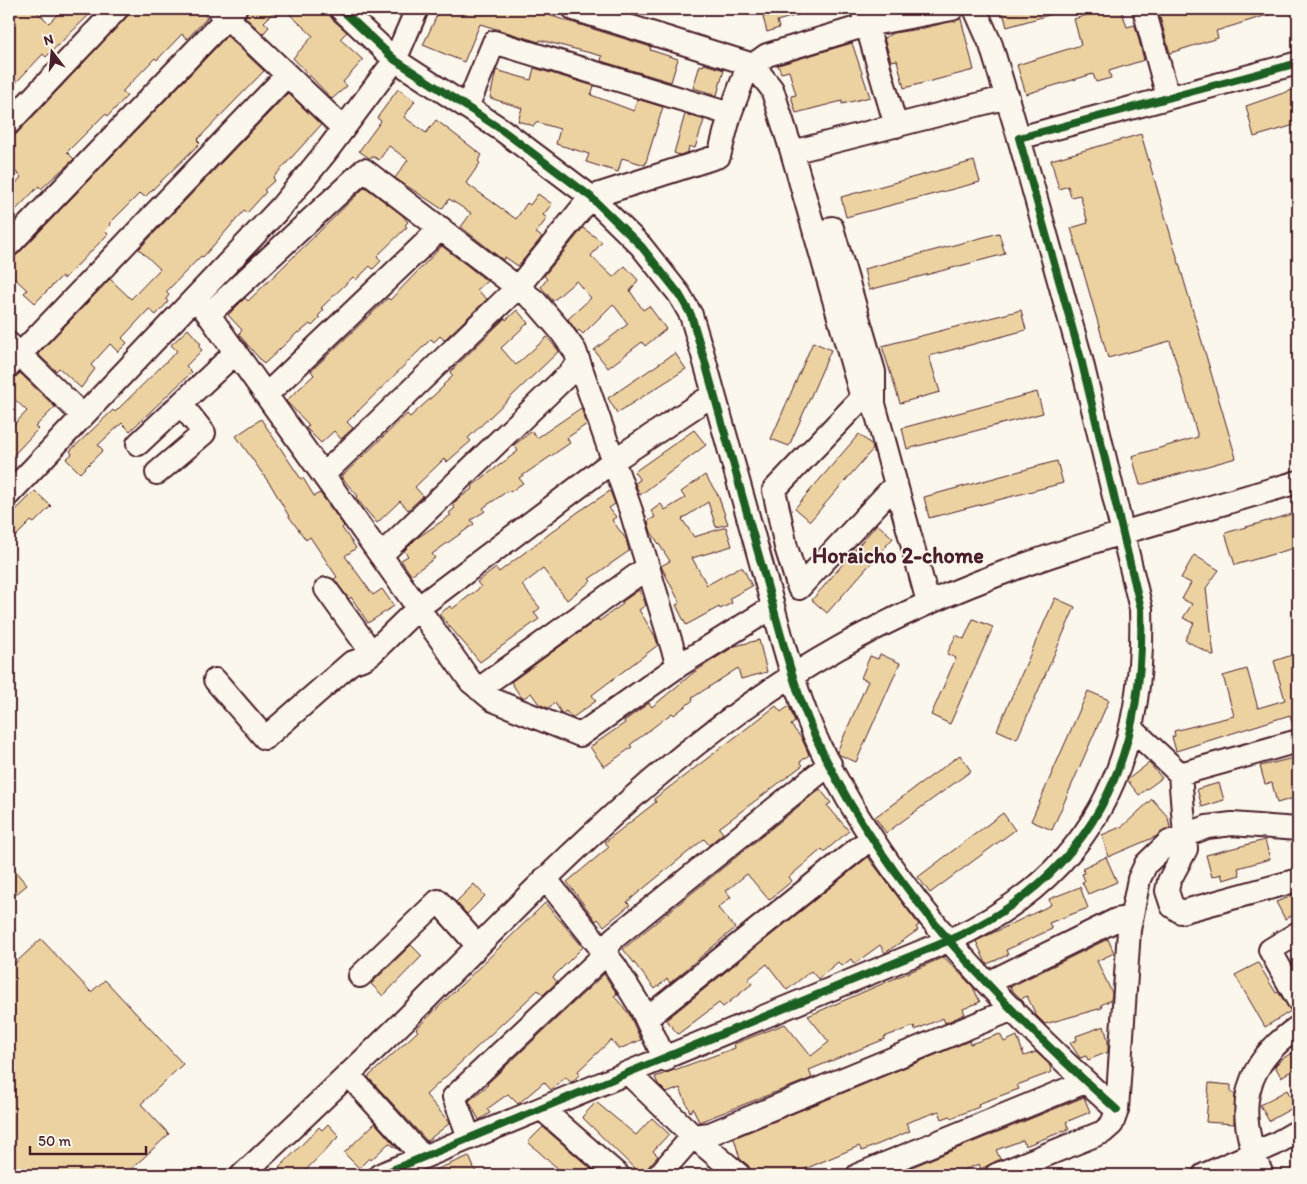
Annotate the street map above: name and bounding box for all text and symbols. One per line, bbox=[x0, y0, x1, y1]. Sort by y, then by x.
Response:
north arrow bbox=[28, 28, 78, 78]
text: N bbox=[42, 31, 55, 49]
district label: Horaicho 2-chome bbox=[812, 542, 984, 569]
scale bar bbox=[30, 1124, 146, 1156]
text: 50 m bbox=[38, 1132, 71, 1150]

